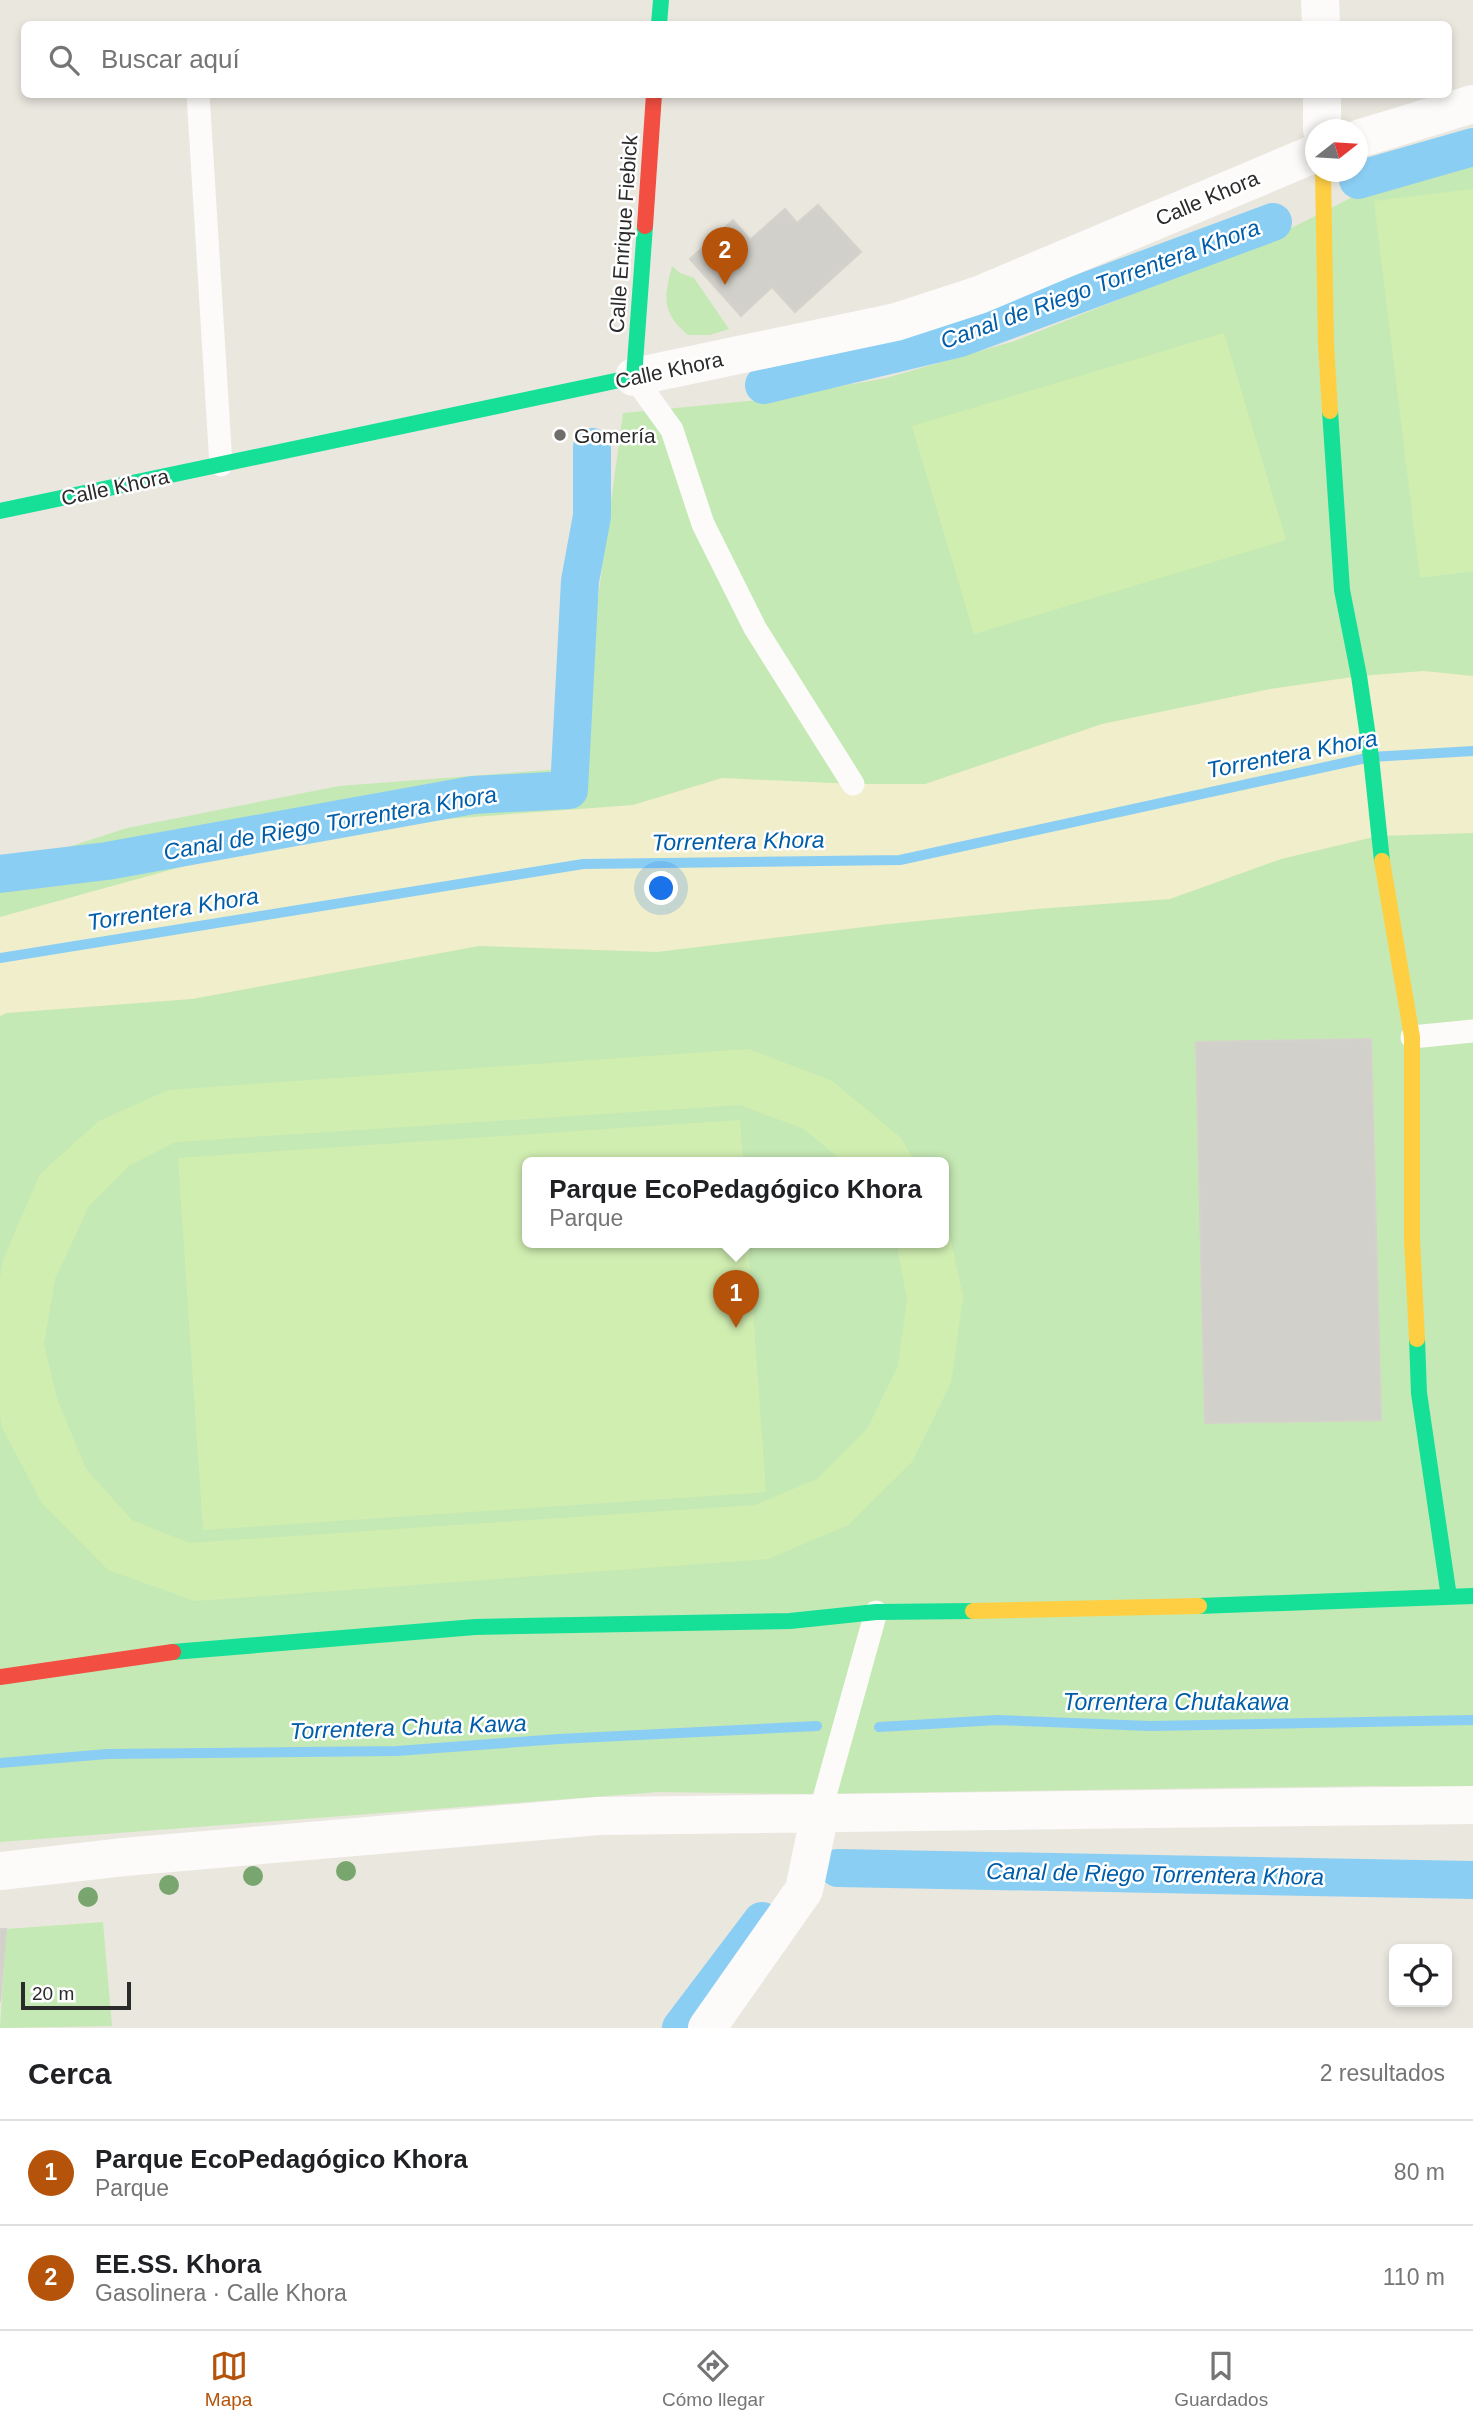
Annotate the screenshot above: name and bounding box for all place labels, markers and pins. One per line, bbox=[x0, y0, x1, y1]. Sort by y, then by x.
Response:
pin: 2 bbox=[702, 227, 748, 285]
place label: Gomería bbox=[574, 424, 656, 447]
marker: Gomería bbox=[552, 427, 568, 443]
pin: 1 bbox=[713, 1270, 759, 1328]

